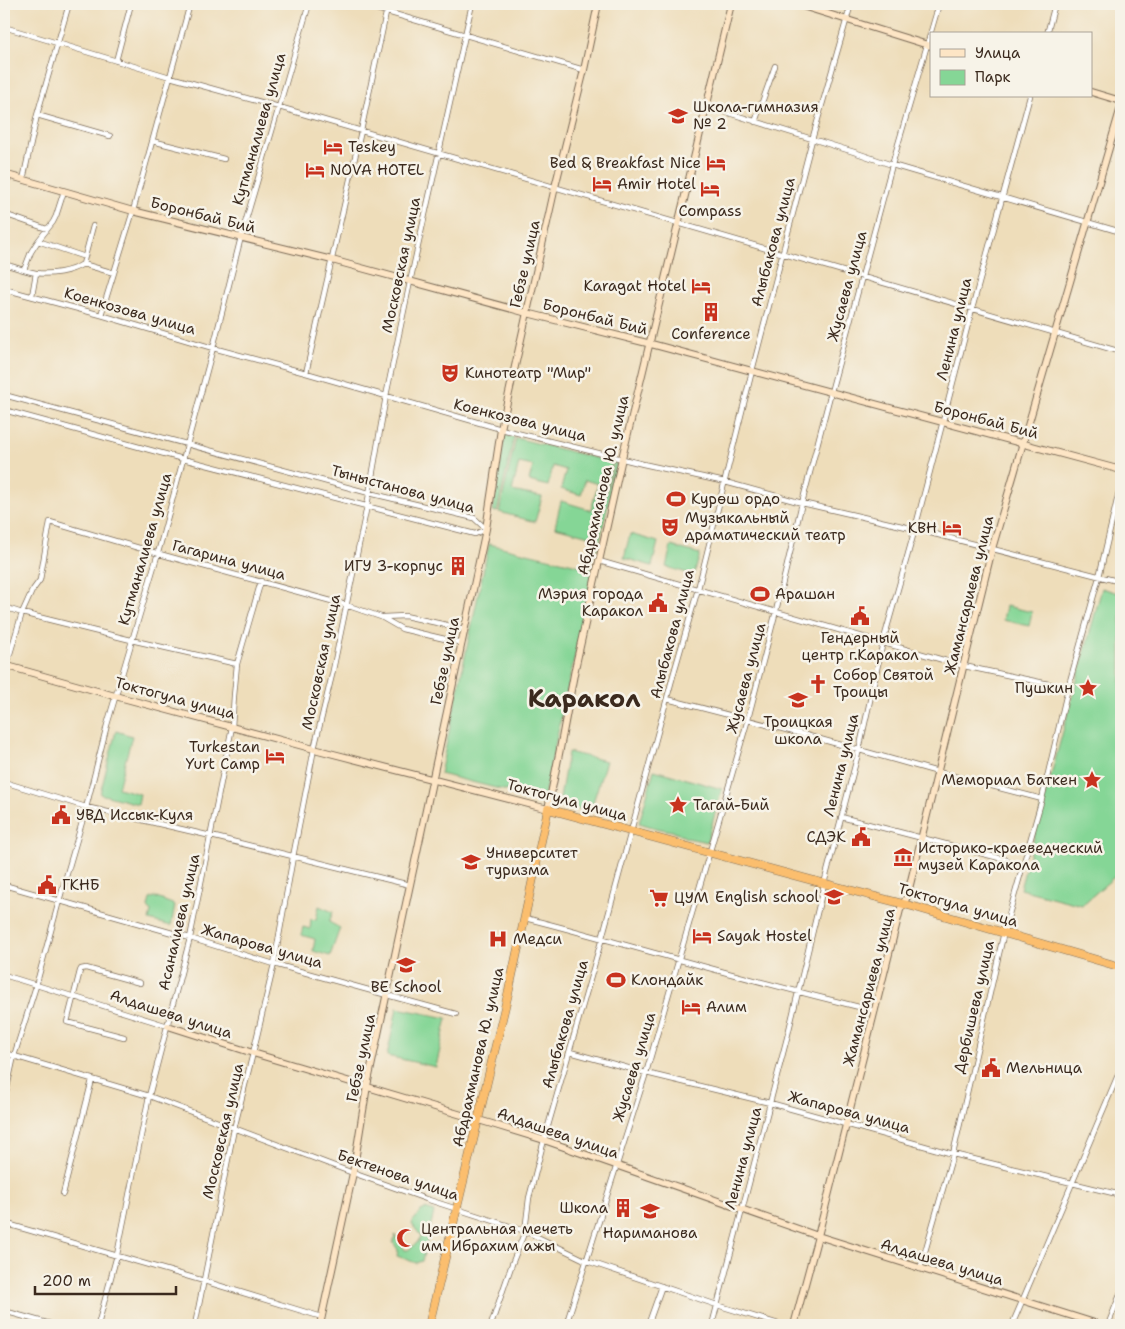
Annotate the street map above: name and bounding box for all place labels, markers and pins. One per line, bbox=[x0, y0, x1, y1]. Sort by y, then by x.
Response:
place label: Школа-гимназия № 2 bbox=[693, 97, 819, 134]
school or university icon: Школа-гимназия № 2 bbox=[667, 105, 689, 127]
hotel icon: Teskey bbox=[322, 136, 344, 158]
place label: Teskey bbox=[348, 137, 396, 157]
hotel icon: Bed & Breakfast Nice bbox=[705, 152, 727, 174]
place label: Bed & Breakfast Nice bbox=[550, 153, 701, 173]
hotel icon: NOVA HOTEL bbox=[304, 159, 326, 181]
place label: NOVA HOTEL bbox=[330, 160, 424, 180]
hotel icon: Amir Hotel bbox=[591, 173, 613, 195]
place label: Amir Hotel bbox=[617, 174, 696, 194]
hotel icon: Compass bbox=[699, 178, 721, 200]
place label: Compass bbox=[678, 201, 742, 221]
hotel icon: Karagat Hotel bbox=[690, 275, 712, 297]
place label: Karagat Hotel bbox=[583, 276, 686, 296]
building icon: Conference bbox=[700, 301, 722, 323]
place label: Conference bbox=[671, 324, 751, 344]
theatre icon: Кинотеатр "Мир" bbox=[439, 362, 461, 384]
place label: Кинотеатр "Мир" bbox=[465, 363, 591, 383]
sports icon: Курөш ордо bbox=[665, 488, 687, 510]
place label: Курөш ордо bbox=[691, 489, 780, 509]
place label: Музыкальный драматический театр bbox=[685, 508, 846, 545]
theatre icon: Музыкальный драматический театр bbox=[659, 516, 681, 538]
hotel icon: KBH bbox=[941, 517, 963, 539]
place label: KBH bbox=[908, 518, 937, 538]
building icon: ИГУ 3-корпус bbox=[447, 555, 469, 577]
place label: ИГУ 3-корпус bbox=[344, 556, 443, 576]
sports icon: Арашан bbox=[749, 583, 771, 605]
place label: Мэрия города Каракол bbox=[538, 584, 644, 621]
place label: Арашан bbox=[775, 584, 835, 604]
public building icon: Мэрия города Каракол bbox=[647, 592, 669, 614]
public building icon: Гендерный центр г.Каракол bbox=[849, 605, 871, 627]
place label: Гендерный центр г.Каракол bbox=[801, 628, 919, 665]
place label: Собор Святой Троицы bbox=[833, 665, 934, 702]
church icon: Собор Святой Троицы bbox=[807, 673, 829, 695]
place icon: Пушкин bbox=[1077, 677, 1099, 699]
place label: Пушкин bbox=[1015, 678, 1073, 698]
school or university icon: Троицкая школа bbox=[787, 689, 809, 711]
place label: Троицкая школа bbox=[763, 712, 833, 749]
place label: Turkestan Yurt Camp bbox=[186, 737, 260, 774]
hotel icon: Turkestan Yurt Camp bbox=[264, 745, 286, 767]
place icon: Мемориал Баткен bbox=[1081, 769, 1103, 791]
place label: Мемориал Баткен bbox=[941, 770, 1077, 790]
place icon: Тагай-Бий bbox=[667, 794, 689, 816]
place label: Тагай-Бий bbox=[693, 795, 769, 815]
public building icon: УВД Иссык-Куля bbox=[50, 804, 72, 826]
place label: УВД Иссык-Куля bbox=[76, 805, 193, 825]
public building icon: СДЭК bbox=[850, 826, 872, 848]
place label: СДЭК bbox=[806, 827, 846, 847]
place label: Историко-краеведческий музей Каракола bbox=[918, 838, 1103, 875]
place label: Университет туризма bbox=[486, 843, 578, 880]
museum icon: Историко-краеведческий музей Каракола bbox=[892, 846, 914, 868]
school or university icon: Университет туризма bbox=[460, 851, 482, 873]
public building icon: ГКНБ bbox=[36, 874, 58, 896]
place label: ГКНБ bbox=[62, 875, 100, 895]
school or university icon: Еnglish school bbox=[823, 886, 845, 908]
supermarket icon: ЦУМ bbox=[648, 887, 670, 909]
place label: Еnglish school bbox=[715, 887, 819, 907]
place label: ЦУМ bbox=[674, 888, 709, 908]
hotel icon: Sayak Hostel bbox=[691, 925, 713, 947]
place label: Sayak Hostel bbox=[717, 926, 812, 946]
hospital icon: Медси bbox=[487, 928, 509, 950]
place label: Медси bbox=[513, 929, 562, 949]
school or university icon: BE School bbox=[395, 954, 417, 976]
sports icon: Клондайк bbox=[605, 969, 627, 991]
place label: Клондайк bbox=[631, 970, 703, 990]
place label: BE School bbox=[371, 977, 442, 997]
hotel icon: Алим bbox=[680, 996, 702, 1018]
place label: Алим bbox=[706, 997, 747, 1017]
public building icon: Мельница bbox=[980, 1057, 1002, 1079]
place label: Мельница bbox=[1006, 1058, 1083, 1078]
building icon: Школа bbox=[612, 1197, 634, 1219]
place label: Школа bbox=[559, 1198, 609, 1218]
school or university icon: Нариманова bbox=[639, 1200, 661, 1222]
place label: Центральная мечеть им. Ибрахим ажы bbox=[421, 1219, 573, 1256]
place label: Нариманова bbox=[603, 1223, 698, 1243]
mosque icon: Центральная мечеть им. Ибрахим ажы bbox=[395, 1227, 417, 1249]

